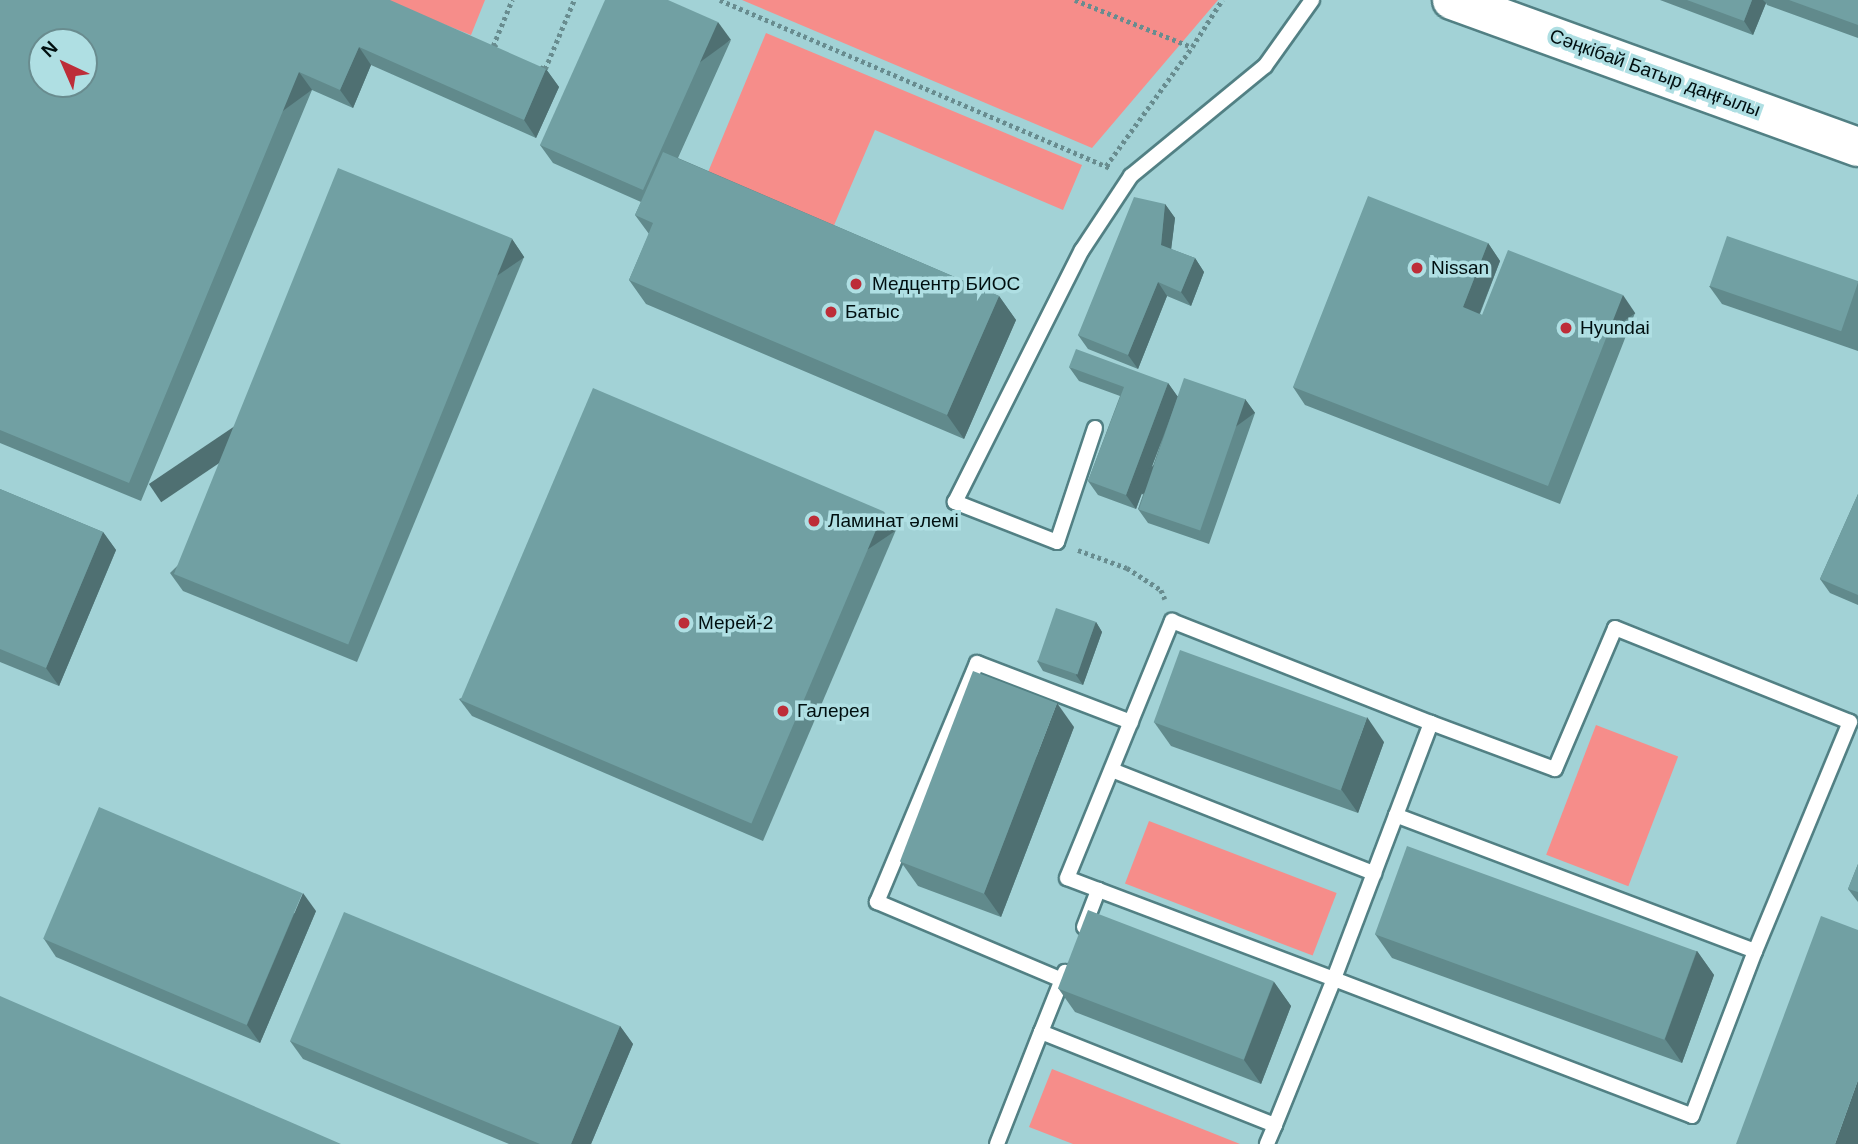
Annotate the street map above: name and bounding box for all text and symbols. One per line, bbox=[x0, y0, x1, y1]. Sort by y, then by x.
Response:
street label: Сәңкібай Батыр даңғылы bbox=[1547, 24, 1763, 122]
north arrow bbox=[28, 28, 98, 98]
text: N bbox=[37, 37, 62, 61]
place label: Nissan bbox=[1431, 257, 1489, 279]
marker: Nissan bbox=[1409, 260, 1425, 276]
place label: Медцентр БИОС bbox=[872, 273, 1020, 295]
marker: Медцентр БИОС bbox=[846, 274, 866, 294]
place label: Батыс bbox=[845, 301, 899, 323]
marker: Батыс bbox=[823, 304, 839, 320]
place label: Hyundai bbox=[1580, 317, 1650, 339]
marker: Hyundai bbox=[1558, 320, 1574, 336]
place label: Ламинат әлемі bbox=[828, 510, 959, 532]
marker: Ламинат әлемі bbox=[806, 513, 822, 529]
place label: Мерей-2 bbox=[698, 612, 773, 634]
marker: Мерей-2 bbox=[676, 615, 692, 631]
place label: Галерея bbox=[797, 700, 870, 722]
marker: Галерея bbox=[775, 703, 791, 719]

